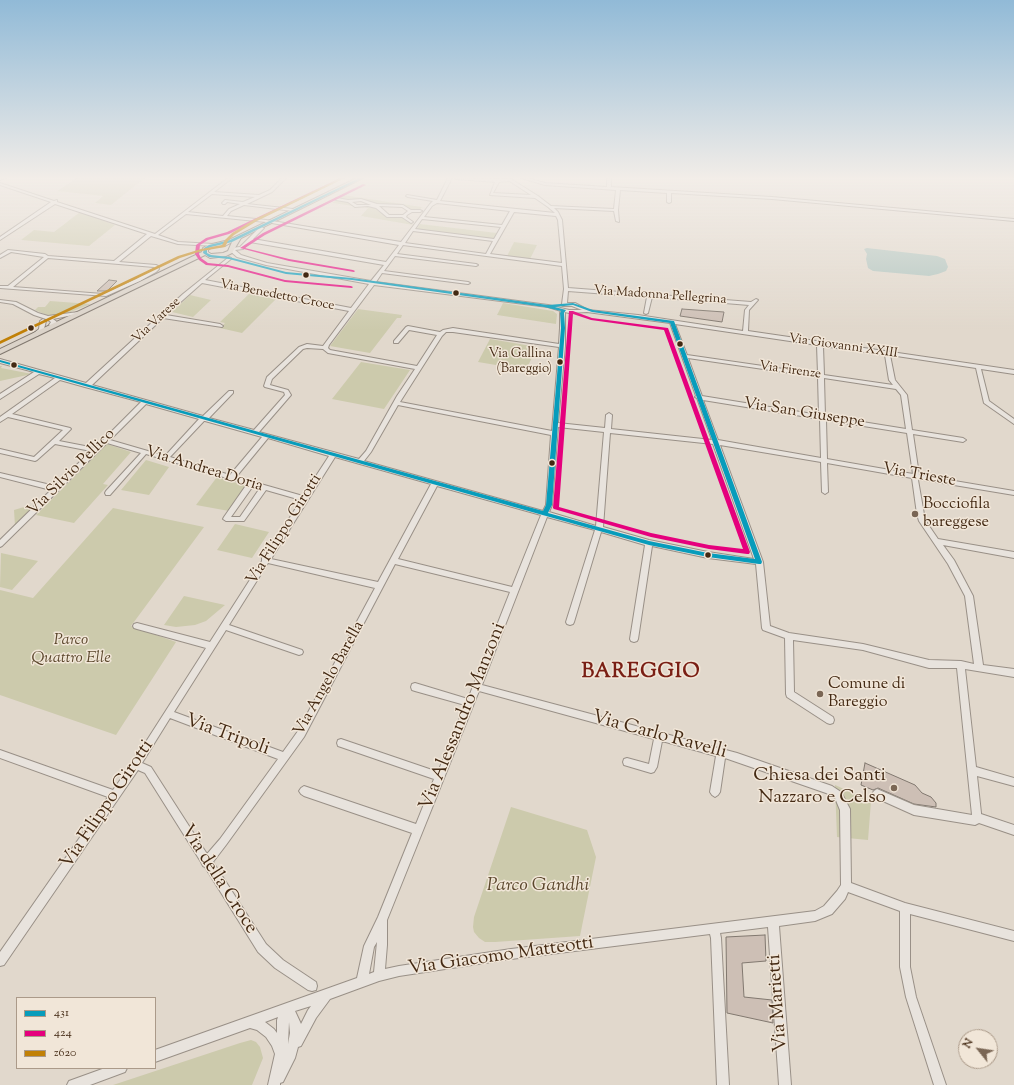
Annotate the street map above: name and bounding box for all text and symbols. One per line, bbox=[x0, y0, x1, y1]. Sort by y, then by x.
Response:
unlabelled marker bbox=[301, 270, 311, 280]
street label: Via Benedetto Croce bbox=[218, 277, 336, 315]
street label: Via Madonna Pellegrina bbox=[593, 284, 727, 308]
unlabelled marker bbox=[451, 288, 461, 298]
street label: Via Varese bbox=[130, 295, 184, 347]
unlabelled marker bbox=[26, 323, 36, 333]
street label: Via Giovanni XXIII bbox=[787, 332, 899, 362]
unlabelled marker bbox=[675, 339, 685, 349]
place label: Via Gallina (Bareggio) bbox=[489, 347, 552, 378]
marker: Via Gallina (Bareggio) bbox=[555, 357, 565, 367]
street label: Via Firenze bbox=[758, 359, 822, 383]
unlabelled marker bbox=[9, 360, 19, 370]
street label: Via San Giuseppe bbox=[742, 395, 866, 433]
street label: Via Silvio Pellico bbox=[24, 425, 120, 521]
street label: Via Andrea Doria bbox=[143, 443, 265, 497]
unlabelled marker bbox=[547, 458, 557, 468]
street label: Via Trieste bbox=[881, 460, 957, 492]
street label: Via Filippo Girotti bbox=[243, 471, 327, 589]
place label: Bocciofila bareggese bbox=[923, 495, 990, 533]
marker: Bocciofila bareggese bbox=[910, 509, 920, 519]
unlabelled marker bbox=[703, 550, 713, 560]
street label: Via Angelo Barella bbox=[291, 618, 369, 740]
street label: Via Alessandro Manzoni bbox=[416, 620, 512, 814]
park label: Parco Quattro Elle bbox=[31, 631, 111, 669]
district label: BAREGGIO bbox=[581, 662, 701, 686]
place label: Comune di Bareggio bbox=[828, 675, 905, 713]
marker: Comune di Bareggio bbox=[815, 689, 825, 699]
street label: Via Carlo Ravelli bbox=[589, 707, 729, 765]
street label: Via Tripoli bbox=[182, 710, 272, 762]
street label: Via Filippo Girotti bbox=[56, 736, 160, 874]
place label: Chiesa dei Santi Nazzaro e Celso bbox=[753, 766, 886, 810]
marker: Chiesa dei Santi Nazzaro e Celso bbox=[889, 783, 899, 793]
street label: Via della Croce bbox=[174, 821, 262, 939]
park label: Parco Gandhi bbox=[487, 876, 589, 898]
street label: Via Giacomo Matteotti bbox=[407, 933, 595, 981]
street label: Via Marietti bbox=[764, 953, 794, 1053]
legend bbox=[16, 997, 156, 1069]
text: 431 bbox=[54, 1004, 69, 1022]
text: 424 bbox=[54, 1024, 72, 1042]
north arrow bbox=[958, 1029, 998, 1069]
text: N bbox=[959, 1036, 978, 1051]
text: z620 bbox=[54, 1044, 76, 1062]

